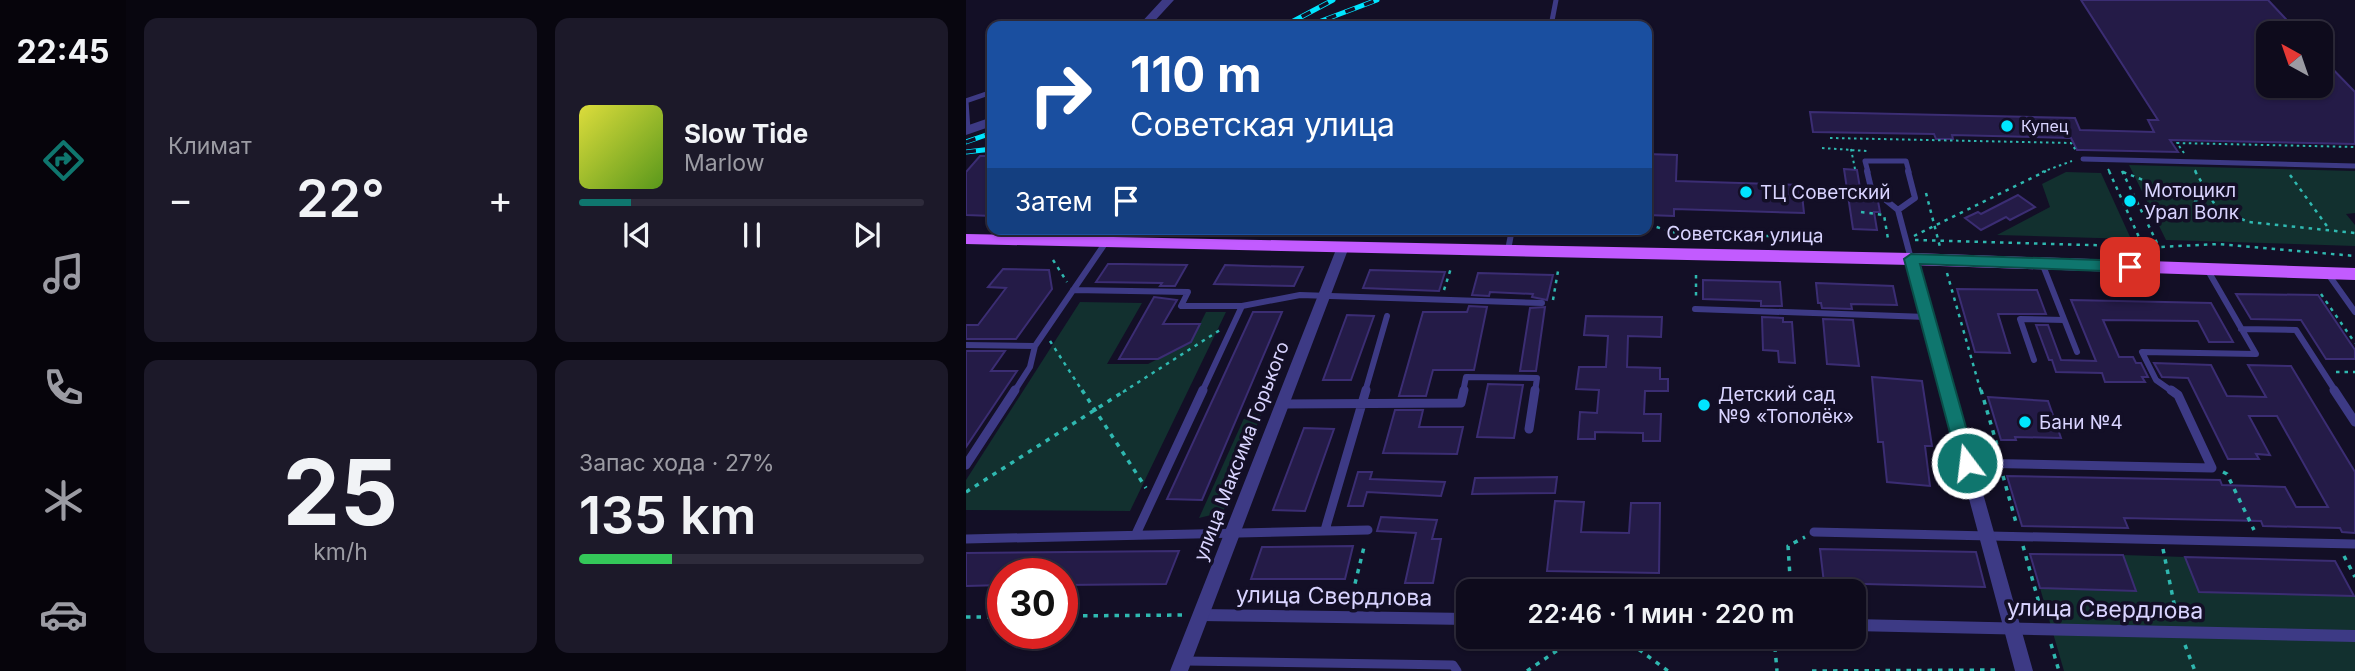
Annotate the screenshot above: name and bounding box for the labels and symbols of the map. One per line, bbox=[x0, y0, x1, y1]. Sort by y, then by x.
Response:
north arrow bbox=[2256, 21, 2333, 98]
place label: Купец bbox=[2021, 116, 2069, 136]
marker: Купец bbox=[1999, 118, 2015, 134]
place label: Мотоцикл Урал Волк bbox=[2144, 179, 2240, 224]
place label: ТЦ Советский bbox=[1760, 181, 1891, 204]
marker: ТЦ Советский bbox=[1738, 184, 1754, 200]
marker: Мотоцикл Урал Волк bbox=[2122, 193, 2138, 209]
street label: Советская улица bbox=[1666, 222, 1824, 247]
pin bbox=[2100, 237, 2160, 297]
street label: улица Максима Горького bbox=[1189, 338, 1294, 564]
place label: Детский сад №9 «Тополёк» bbox=[1718, 383, 1854, 428]
marker: Детский сад №9 «Тополёк» bbox=[1696, 397, 1712, 413]
place label: Бани №4 bbox=[2039, 411, 2123, 434]
marker: Бани №4 bbox=[2017, 414, 2033, 430]
position arrow bbox=[1930, 426, 2004, 500]
speed limit sign: 30 bbox=[987, 558, 1078, 649]
street label: улица Свердлова bbox=[1236, 580, 1432, 612]
street label: улица Свердлова bbox=[2007, 593, 2203, 625]

